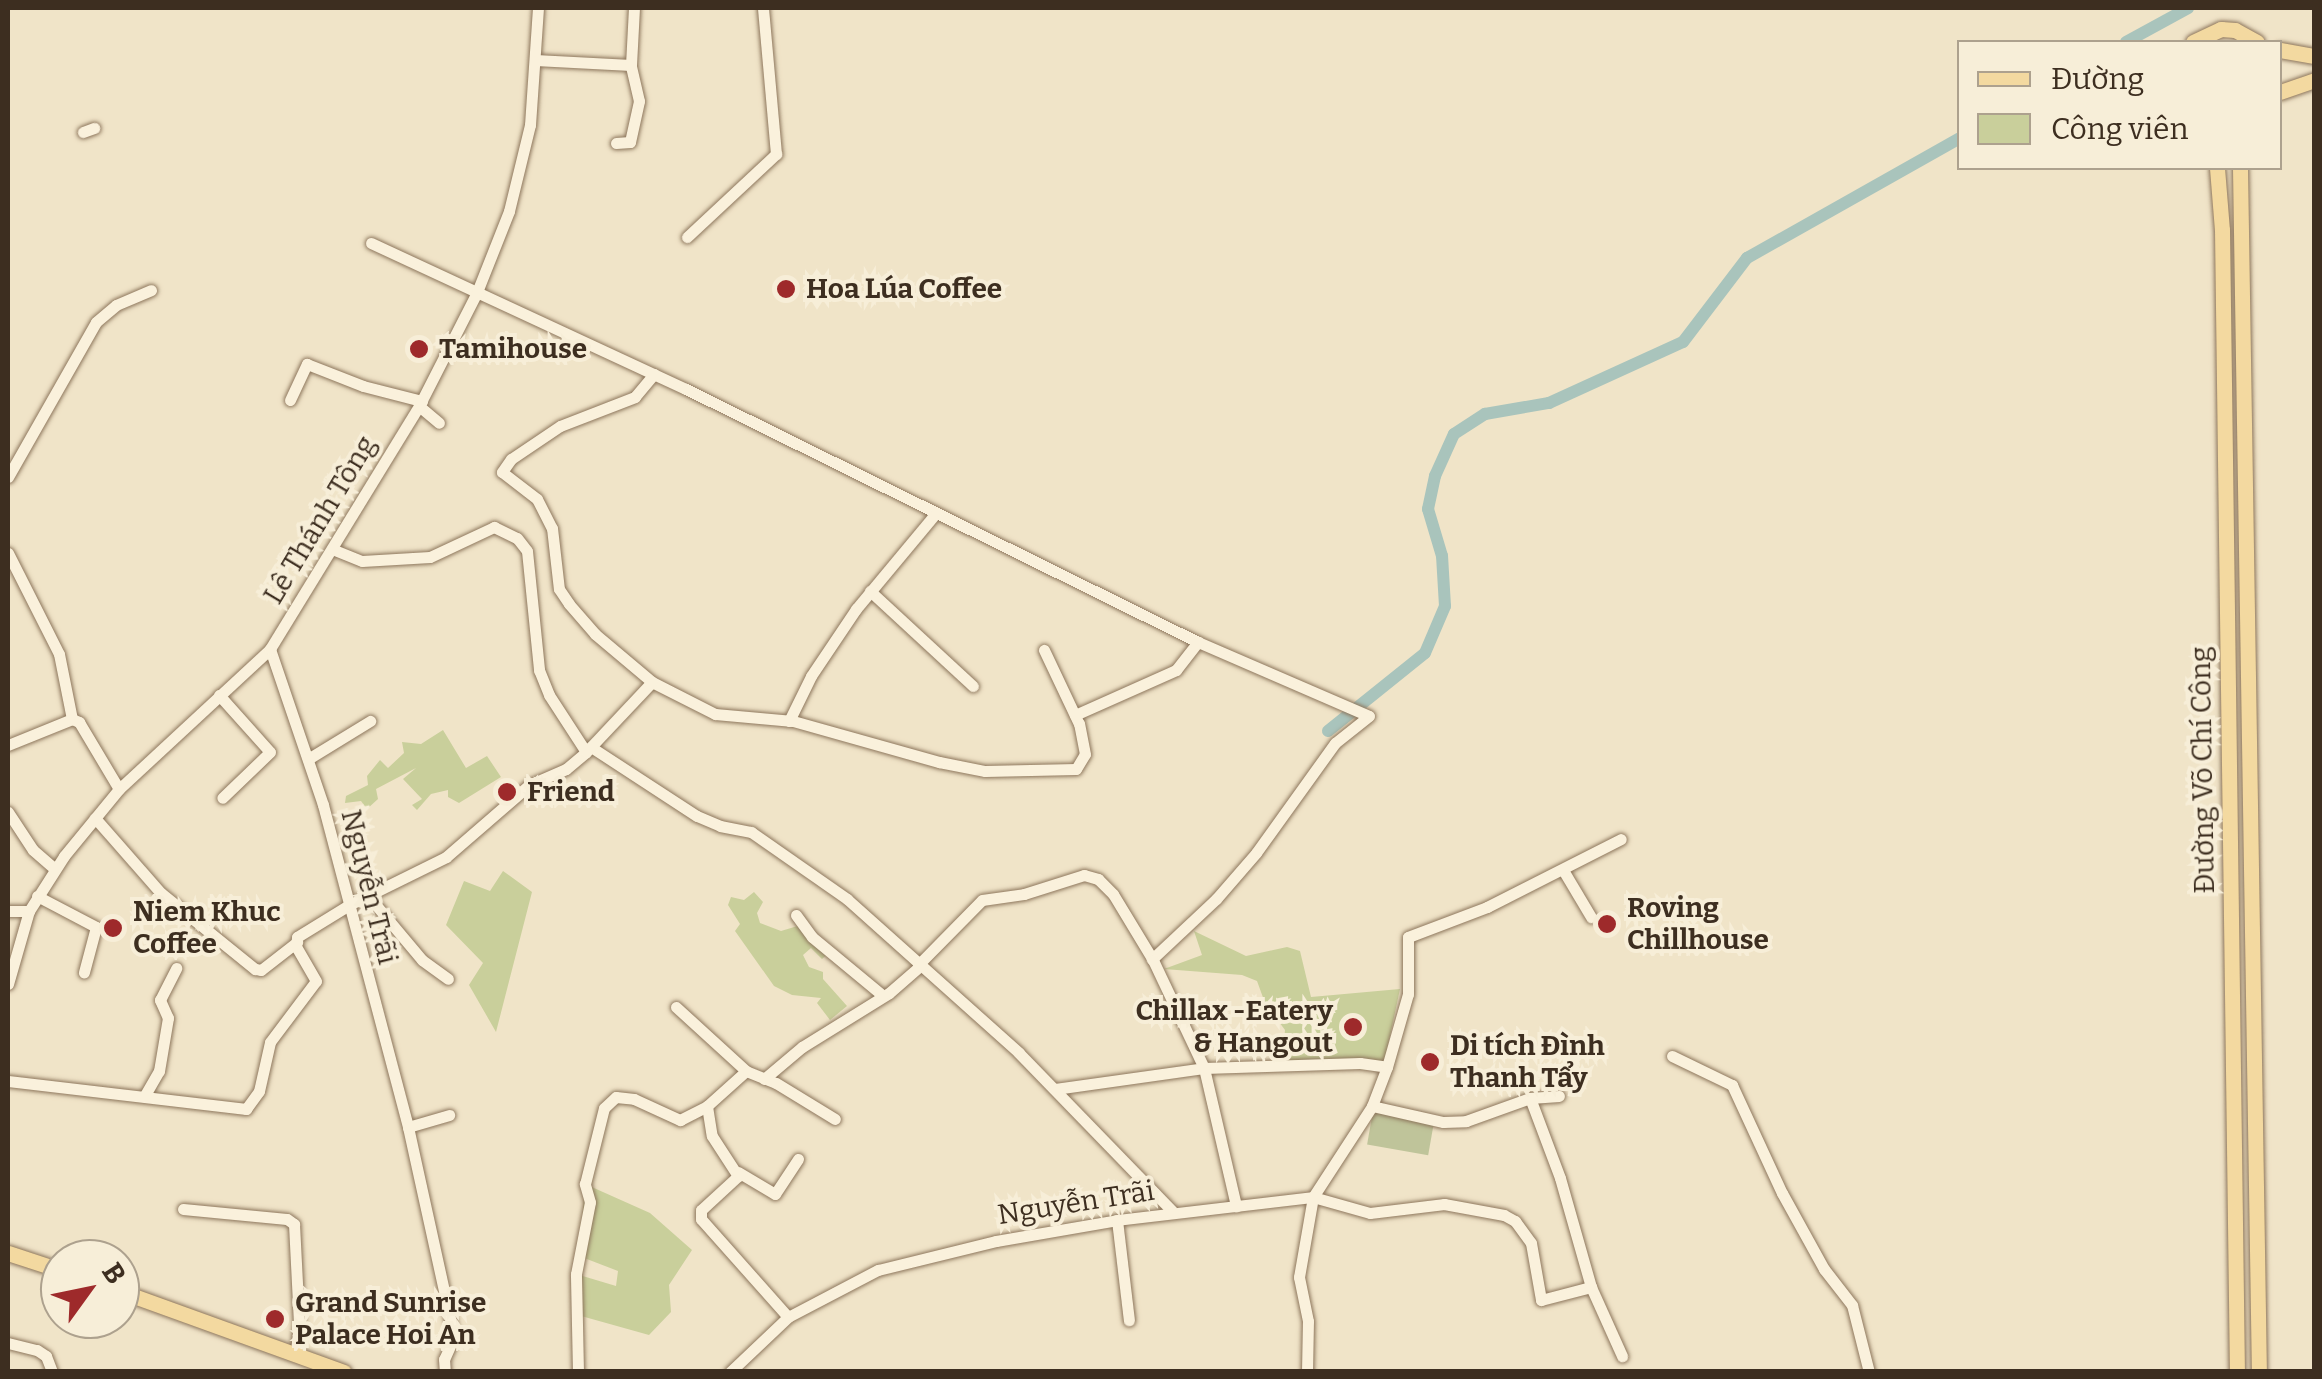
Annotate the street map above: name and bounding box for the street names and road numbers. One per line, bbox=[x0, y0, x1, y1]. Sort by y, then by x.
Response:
street label: Lê Thánh Tông bbox=[257, 430, 383, 610]
street label: Đường Võ Chí Công bbox=[2184, 646, 2222, 894]
street label: Nguyễn Trãi bbox=[334, 806, 404, 968]
street label: Nguyễn Trãi bbox=[995, 1174, 1157, 1232]

